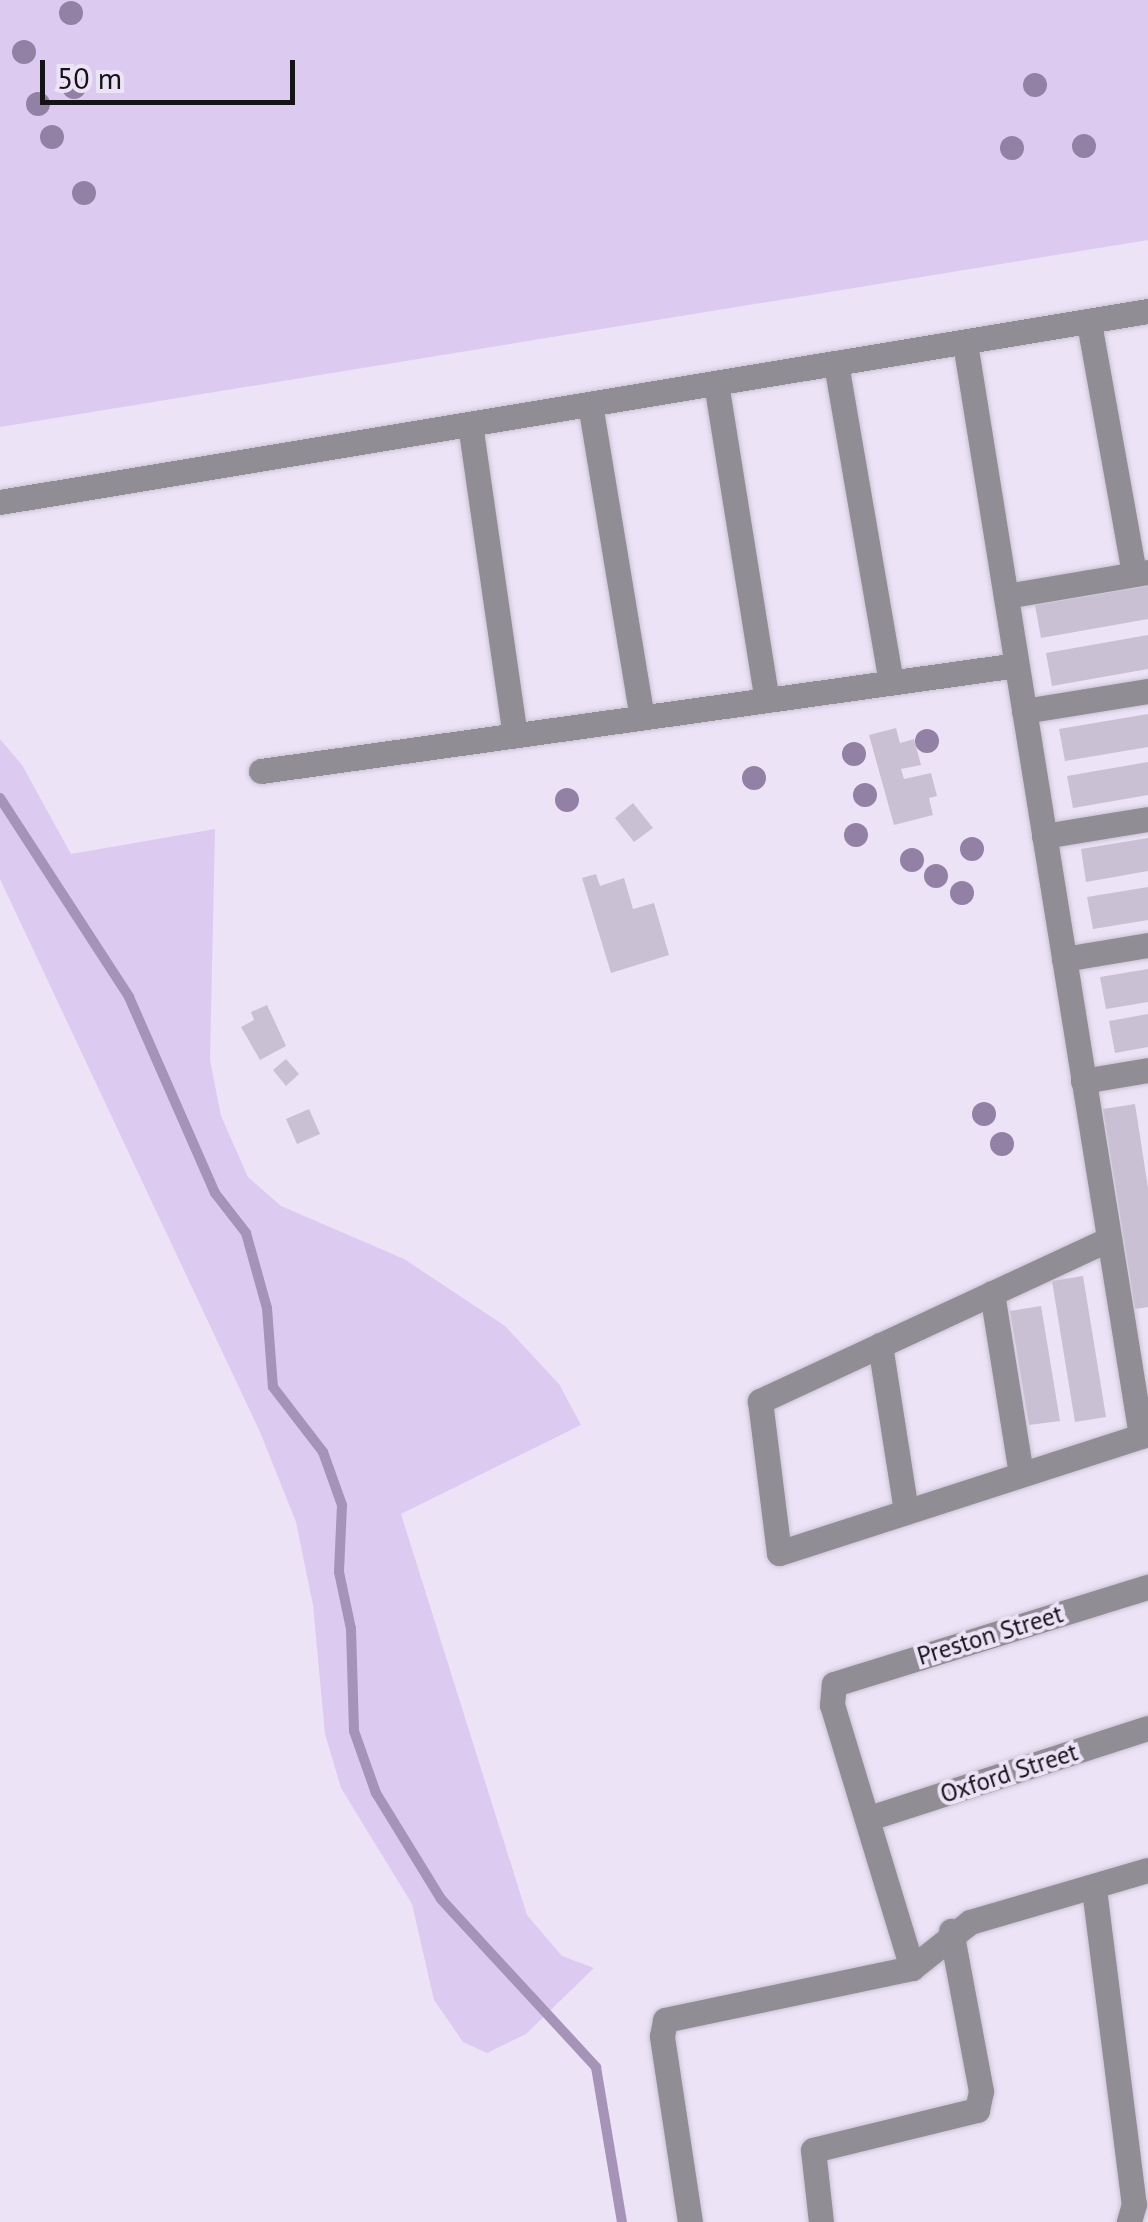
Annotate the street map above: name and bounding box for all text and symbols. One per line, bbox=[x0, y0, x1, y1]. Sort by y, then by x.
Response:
scale bar bbox=[45, 40, 300, 102]
text: 50 m bbox=[57, 58, 122, 97]
street label: Preston Street bbox=[914, 1599, 1066, 1671]
street label: Oxford Street bbox=[936, 1737, 1082, 1809]

